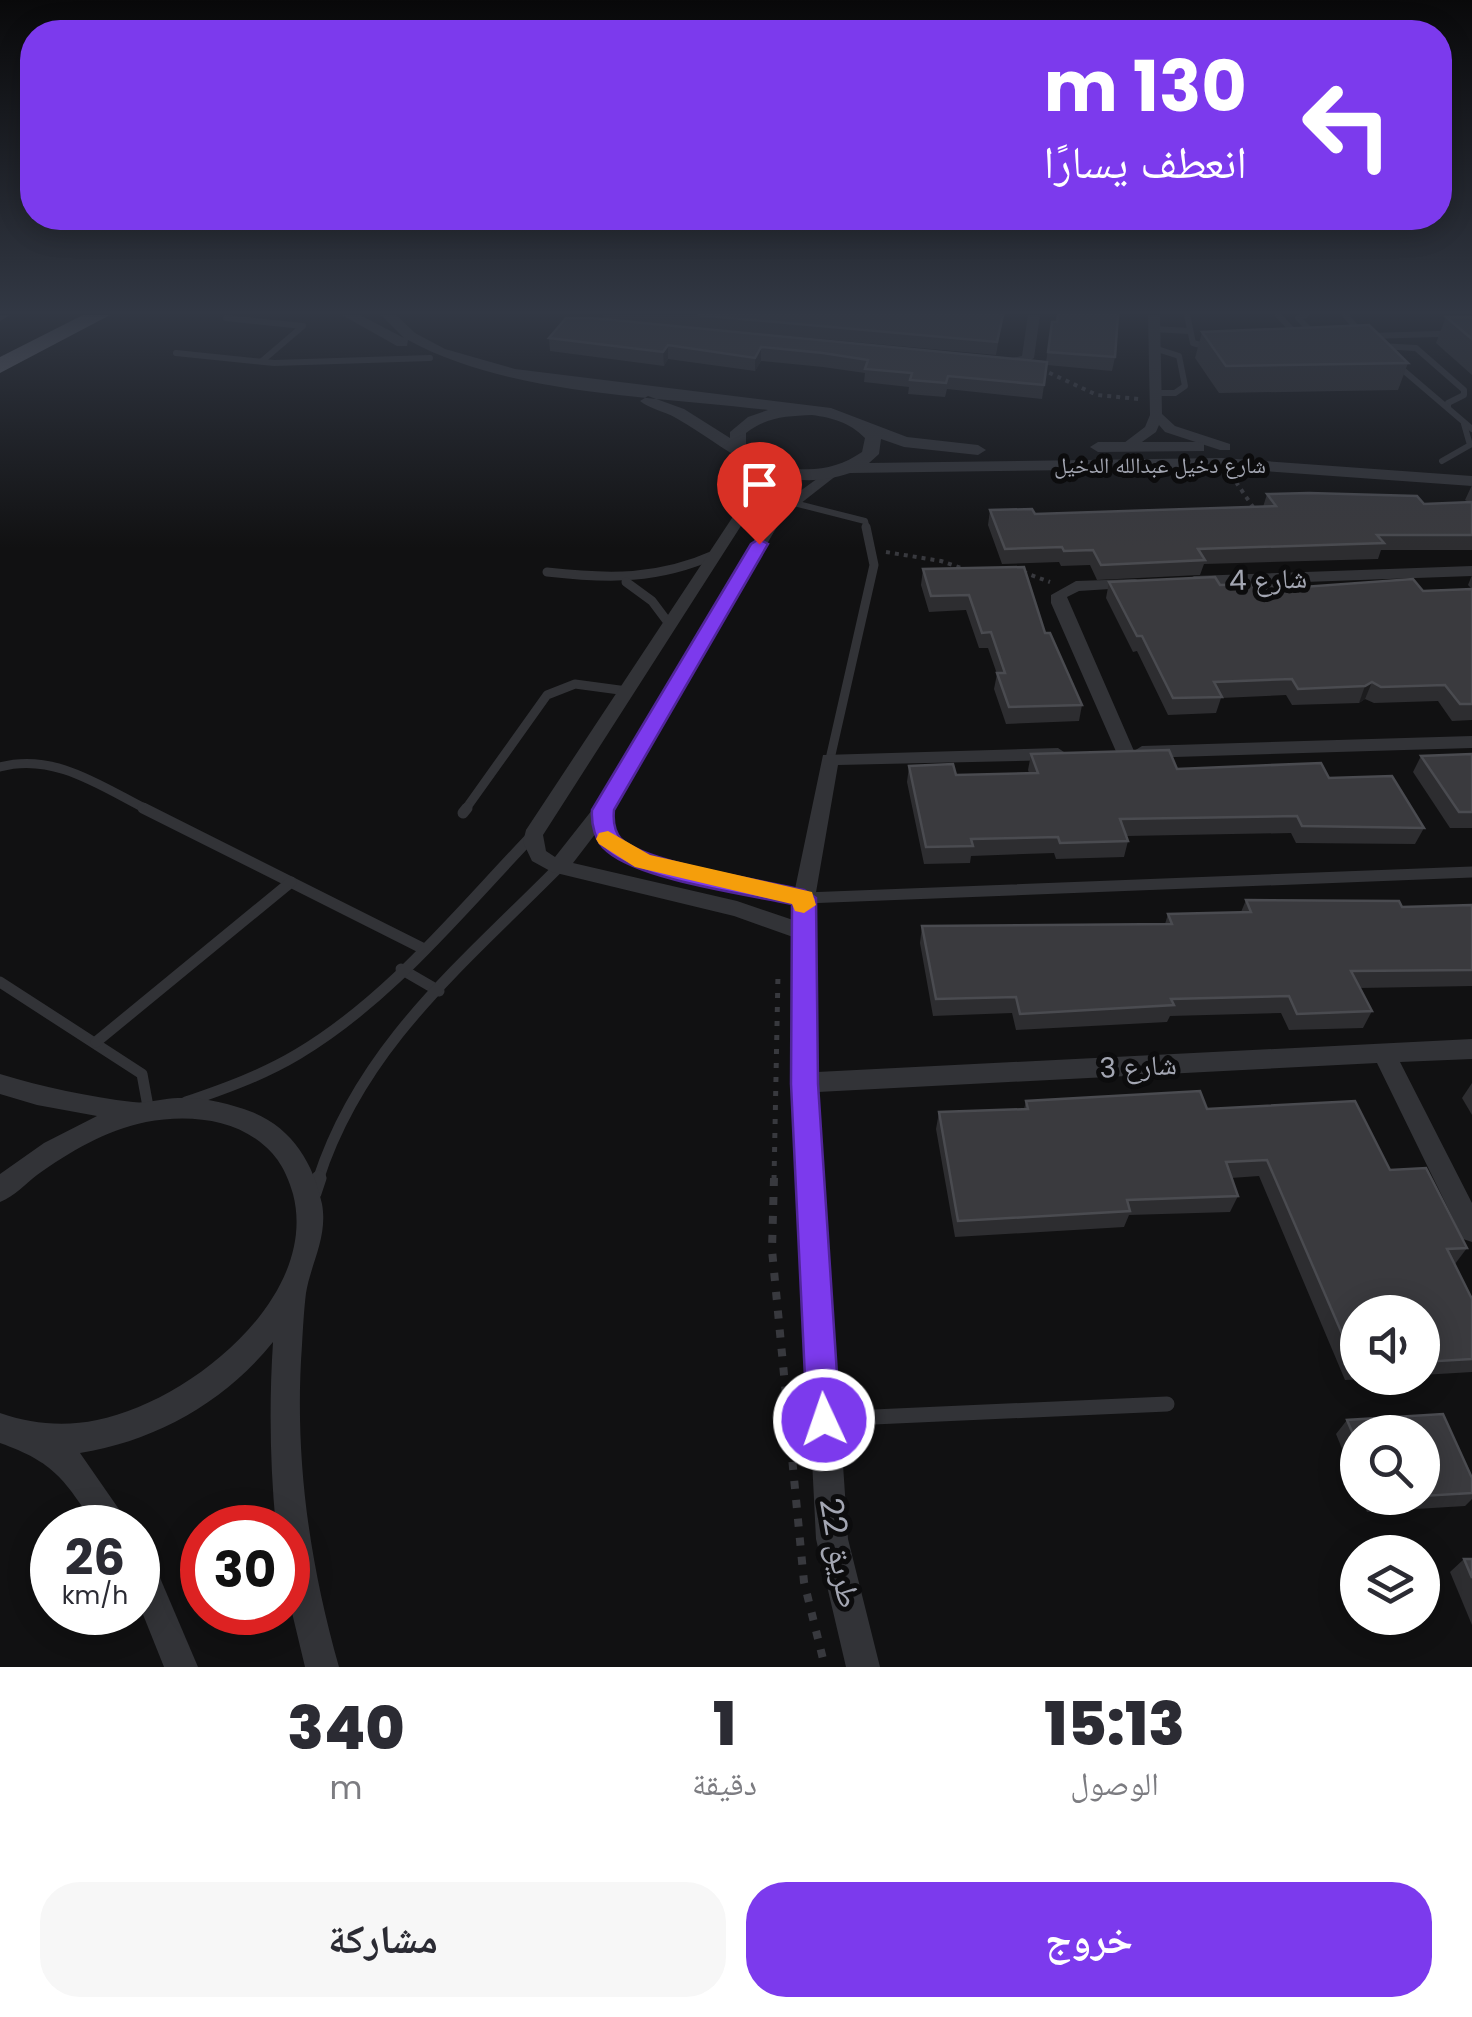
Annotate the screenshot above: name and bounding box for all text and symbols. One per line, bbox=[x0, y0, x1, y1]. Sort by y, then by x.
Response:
text: 130 m bbox=[1044, 37, 1247, 136]
icon: left bbox=[1282, 60, 1412, 190]
text: انعطف يسارًا bbox=[1043, 131, 1247, 194]
pin bbox=[717, 442, 802, 545]
street label: شارع دخيل عبدالله الدخيل bbox=[1054, 450, 1266, 481]
icon: arrive bbox=[732, 457, 787, 512]
street label: شارع 4 bbox=[1228, 559, 1308, 600]
street label: شارع 3 bbox=[1098, 1045, 1178, 1088]
map controls bbox=[1340, 1295, 1440, 1635]
button: sound bbox=[1340, 1295, 1440, 1395]
position arrow bbox=[772, 1368, 876, 1472]
button: search bbox=[1340, 1415, 1440, 1515]
street label: طريق 22 bbox=[809, 1494, 872, 1611]
speed limit sign: 30 bbox=[180, 1505, 310, 1635]
text: 26 bbox=[65, 1522, 125, 1593]
button: layers bbox=[1340, 1535, 1440, 1635]
text: km/h bbox=[62, 1578, 128, 1613]
text: 1 bbox=[713, 1682, 736, 1766]
text: 15:13 bbox=[1044, 1682, 1185, 1766]
text: 340 bbox=[287, 1686, 405, 1770]
text: دقيقة bbox=[692, 1761, 757, 1806]
text: الوصول bbox=[1070, 1761, 1159, 1806]
text: m bbox=[330, 1765, 363, 1810]
button: مشاركة bbox=[40, 1882, 726, 1997]
button: خروج bbox=[746, 1882, 1432, 1997]

